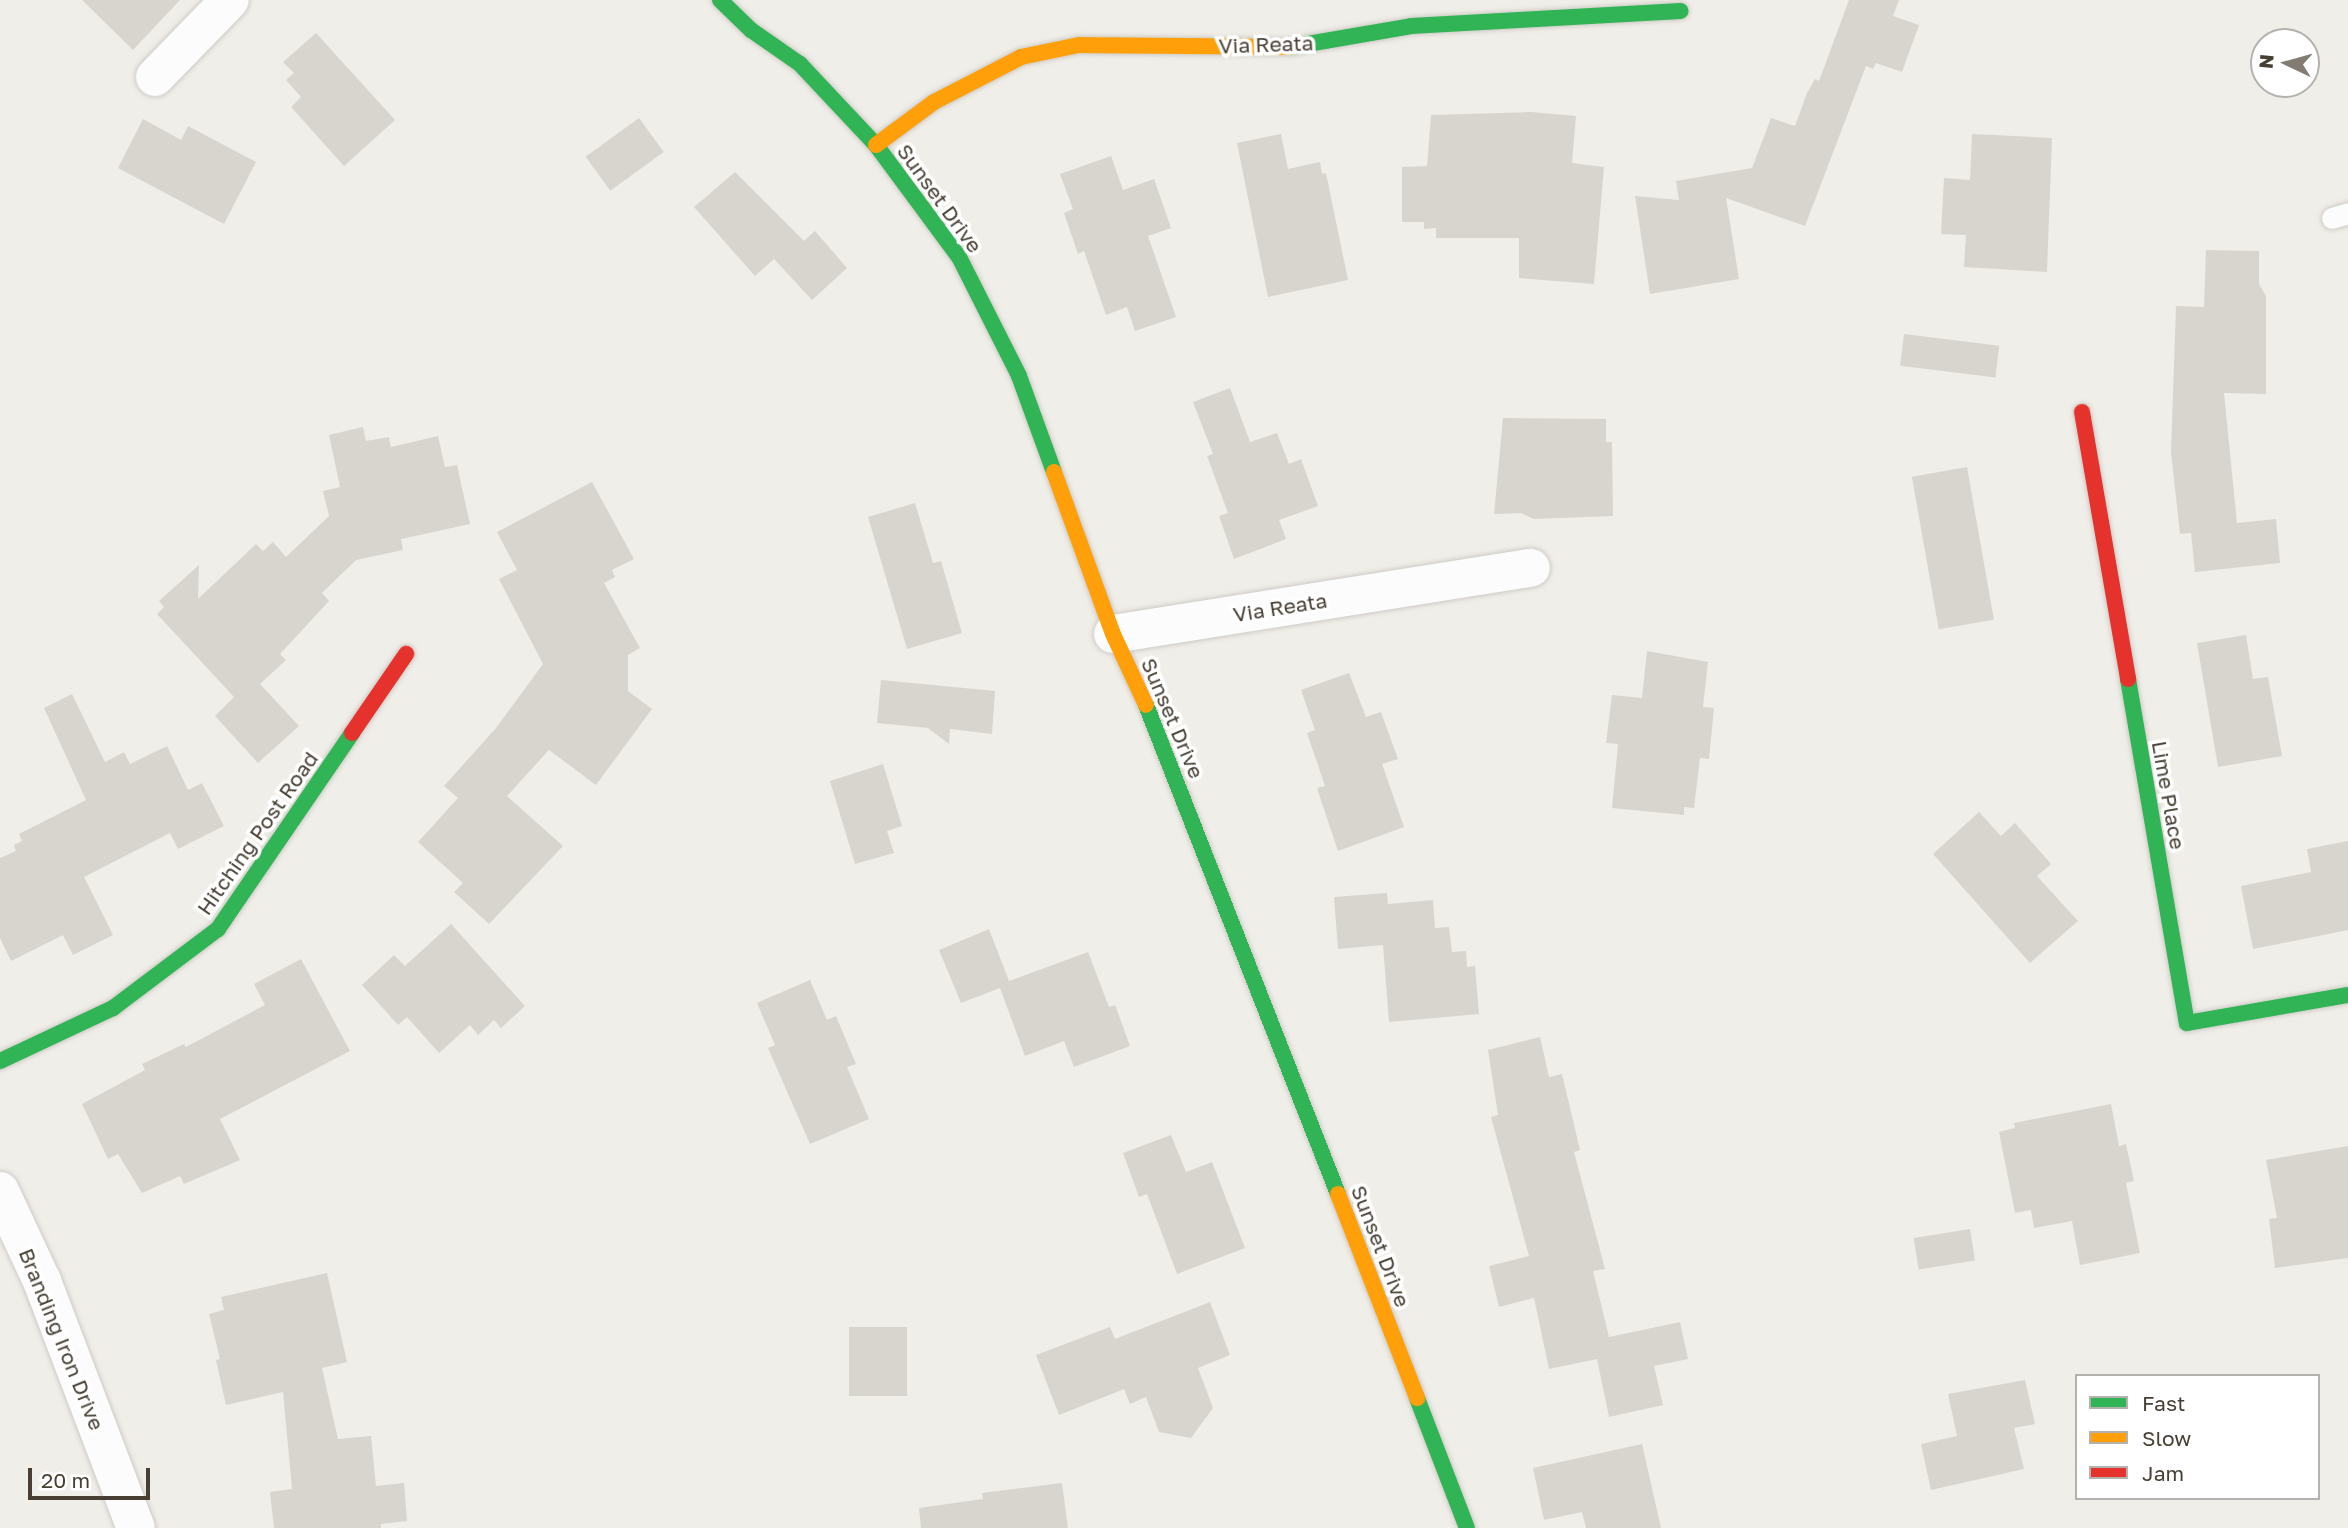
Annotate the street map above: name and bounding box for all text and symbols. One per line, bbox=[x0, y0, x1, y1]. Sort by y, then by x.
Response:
north arrow bbox=[2250, 28, 2320, 98]
street label: Via Reata bbox=[1218, 30, 1314, 58]
text: N bbox=[2253, 53, 2278, 70]
street label: Sunset Drive bbox=[892, 139, 988, 257]
street label: Via Reata bbox=[1231, 587, 1329, 627]
street label: Sunset Drive bbox=[1136, 654, 1210, 782]
street label: Lime Place bbox=[2147, 739, 2191, 851]
street label: Hitching Post Road bbox=[191, 747, 323, 919]
street label: Sunset Drive bbox=[1346, 1182, 1416, 1310]
street label: Branding Iron Drive bbox=[14, 1244, 110, 1434]
legend bbox=[2075, 1374, 2320, 1500]
text: Fast bbox=[2142, 1390, 2185, 1416]
text: Slow bbox=[2142, 1425, 2191, 1451]
scale bar bbox=[32, 1454, 154, 1498]
text: Jam bbox=[2142, 1460, 2184, 1486]
text: 20 m bbox=[41, 1467, 90, 1493]

